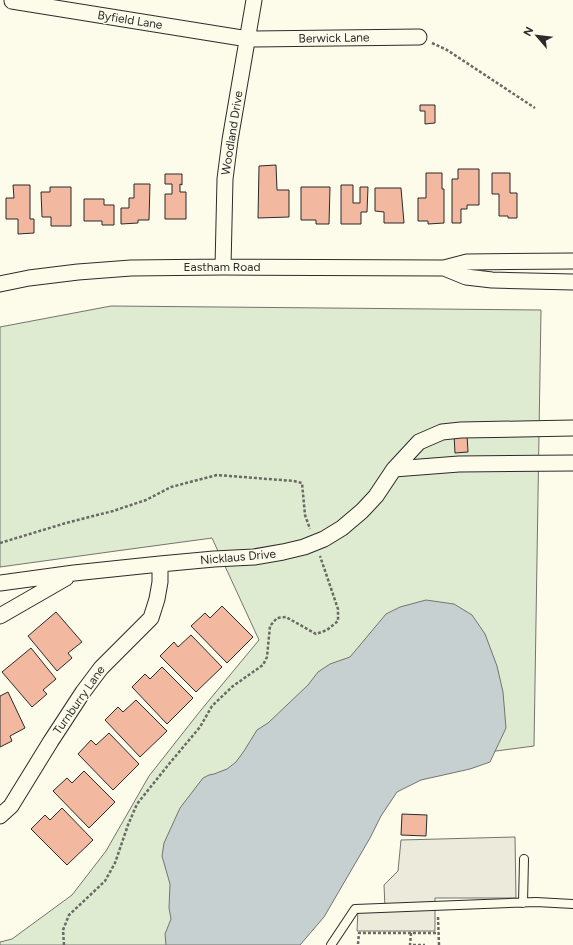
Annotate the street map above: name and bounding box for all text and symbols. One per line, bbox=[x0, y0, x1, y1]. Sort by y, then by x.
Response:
street label: Byfield Lane bbox=[96, 8, 164, 32]
north arrow bbox=[517, 16, 557, 56]
text: N bbox=[521, 25, 536, 38]
street label: Berwick Lane bbox=[298, 30, 370, 46]
street label: Woodland Drive bbox=[218, 89, 246, 176]
street label: Eastham Road bbox=[184, 260, 260, 274]
street label: Nicklaus Drive bbox=[199, 547, 277, 567]
street label: Turnburry Lane bbox=[50, 663, 108, 737]

